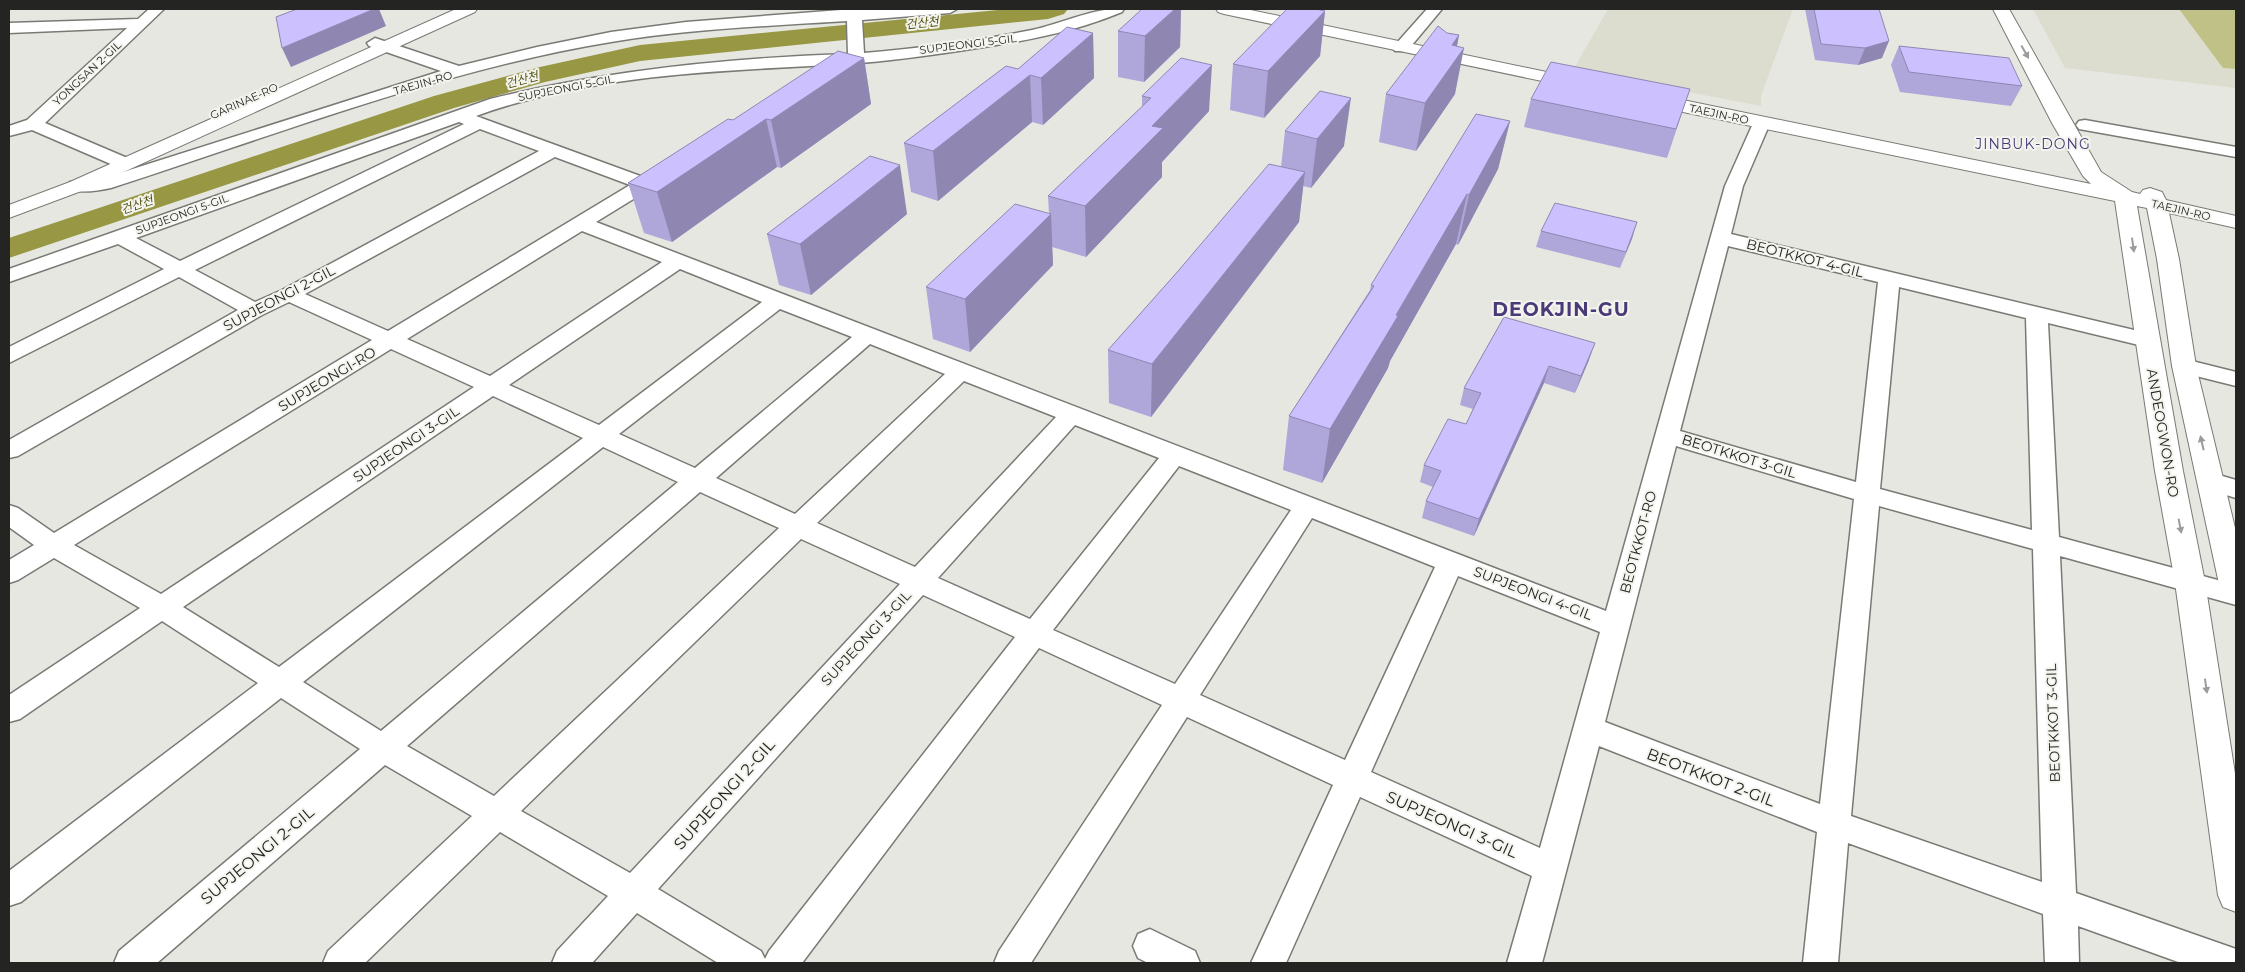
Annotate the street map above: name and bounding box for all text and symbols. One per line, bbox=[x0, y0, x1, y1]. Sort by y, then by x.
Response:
water label: 건산천 bbox=[905, 13, 941, 32]
street label: SUPJEONGI 5-GIL bbox=[919, 31, 1018, 57]
street label: YONGSAN 2-GIL bbox=[50, 37, 125, 108]
one-way arrow bbox=[2020, 45, 2029, 58]
water label: 건산천 bbox=[504, 67, 542, 91]
street label: TAEJIN-RO bbox=[392, 68, 454, 98]
street label: SUPJEONGI 5-GIL bbox=[517, 72, 616, 104]
street label: GARINAE-RO bbox=[208, 80, 280, 122]
street label: TAEJIN-RO bbox=[1688, 101, 1750, 127]
district label: JINBUK-DONG bbox=[1974, 135, 2091, 153]
water label: 건산천 bbox=[119, 191, 157, 217]
street label: SUPJEONGI 5-GIL bbox=[134, 191, 231, 237]
street label: TAEJIN-RO bbox=[2150, 196, 2212, 224]
street label: BEOTKKOT 4-GIL bbox=[1744, 235, 1866, 281]
one-way arrow bbox=[2129, 237, 2137, 253]
street label: SUPJEONGI 2-GIL bbox=[220, 261, 339, 335]
district label: DEOKJIN-GU bbox=[1492, 298, 1630, 321]
street label: SUPJEONGI-RO bbox=[275, 343, 379, 415]
street label: ANDEOGWON-RO bbox=[2143, 367, 2183, 499]
street label: SUPJEONGI 3-GIL bbox=[350, 401, 463, 486]
street label: BEOTKKOT 3-GIL bbox=[1680, 430, 1799, 482]
one-way arrow bbox=[2198, 436, 2206, 451]
street label: BEOTKKOT-RO bbox=[1616, 489, 1660, 595]
one-way arrow bbox=[2176, 518, 2184, 534]
street label: SUPJEONGI 4-GIL bbox=[1471, 562, 1596, 624]
street label: SUPJEONGI 3-GIL bbox=[817, 586, 915, 690]
street label: BEOTKKOT 3-GIL bbox=[2042, 663, 2064, 783]
one-way arrow bbox=[2202, 679, 2210, 695]
street label: SUPJEONGI 2-GIL bbox=[670, 735, 779, 853]
street label: BEOTKKOT 2-GIL bbox=[1644, 744, 1778, 811]
street label: SUPJEONGI 3-GIL bbox=[1383, 787, 1521, 862]
street label: SUPJEONGI 2-GIL bbox=[197, 802, 318, 908]

